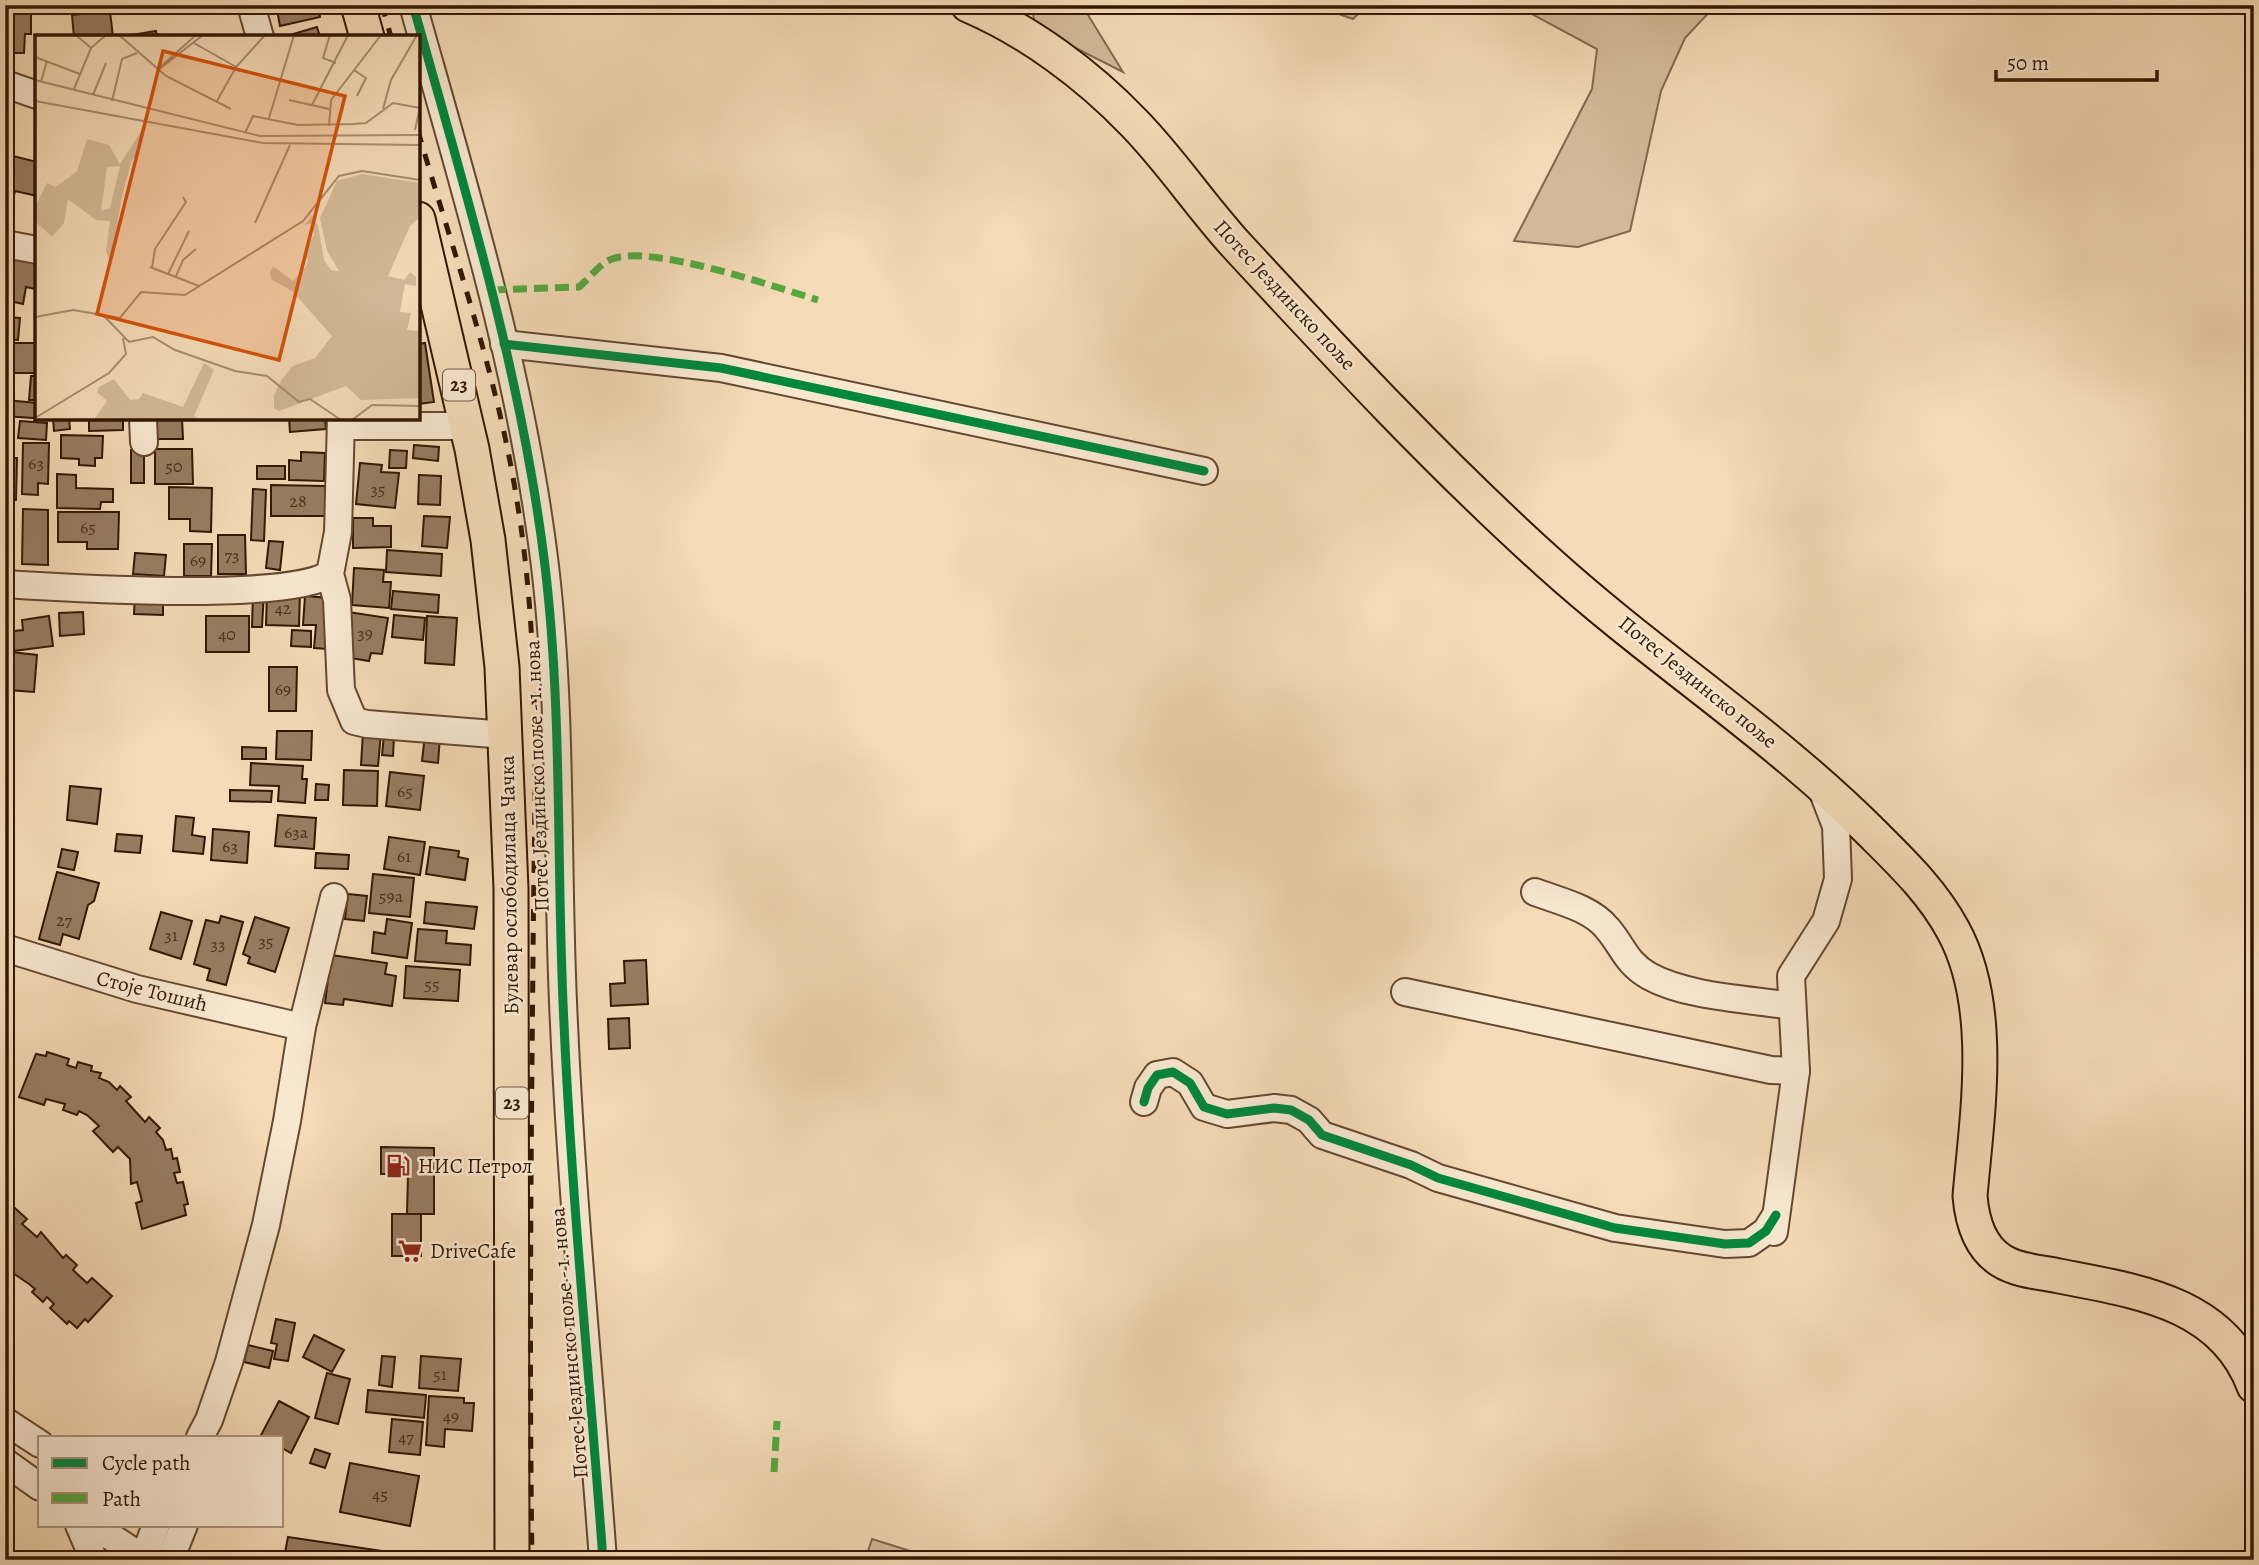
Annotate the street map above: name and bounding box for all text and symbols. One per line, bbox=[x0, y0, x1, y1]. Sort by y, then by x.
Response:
inset map bbox=[35, 35, 420, 420]
scale bar bbox=[1996, 38, 2158, 82]
text: 50 m bbox=[2007, 49, 2049, 77]
street label: Потес Јездинско поље bbox=[1208, 214, 1362, 376]
road number: 23 bbox=[443, 370, 475, 400]
house number: 63 bbox=[28, 451, 44, 475]
house number: 50 bbox=[165, 454, 183, 478]
house number: 35 bbox=[370, 477, 386, 501]
house number: 28 bbox=[289, 489, 307, 513]
house number: 65 bbox=[80, 515, 96, 539]
house number: 73 bbox=[224, 543, 240, 567]
house number: 69 bbox=[190, 548, 206, 572]
house number: 42 bbox=[275, 596, 292, 620]
street label: Потес Јездинско поље bbox=[1613, 609, 1783, 755]
house number: 39 bbox=[357, 621, 373, 645]
house number: 40 bbox=[218, 622, 236, 646]
street label: Потес Јездинско поље - 1. нова bbox=[518, 639, 556, 912]
house number: 69 bbox=[275, 677, 291, 701]
street label: Булевар ослободилаца Чачка bbox=[493, 755, 525, 1015]
house number: 65 bbox=[397, 779, 413, 803]
house number: 63a bbox=[284, 820, 309, 844]
house number: 63 bbox=[222, 834, 238, 858]
house number: 61 bbox=[397, 844, 411, 868]
house number: 59a bbox=[379, 884, 404, 908]
house number: 27 bbox=[56, 908, 72, 932]
house number: 31 bbox=[164, 923, 178, 947]
house number: 35 bbox=[258, 929, 274, 953]
house number: 33 bbox=[211, 932, 225, 956]
street label: Стоје Тошић bbox=[93, 964, 211, 1018]
house number: 55 bbox=[424, 972, 440, 996]
road number: 23 bbox=[496, 1088, 528, 1119]
fuel station icon: НИС Петрол bbox=[384, 1152, 412, 1180]
place label: НИС Петрол bbox=[418, 1152, 532, 1180]
street label: Потес Јездинско поље - 1. нова bbox=[543, 1206, 595, 1480]
supermarket icon: DriveCafe bbox=[396, 1237, 424, 1265]
place label: DriveCafe bbox=[430, 1237, 516, 1265]
house number: 51 bbox=[433, 1362, 447, 1386]
house number: 49 bbox=[443, 1404, 459, 1428]
house number: 47 bbox=[398, 1425, 414, 1449]
legend bbox=[38, 1436, 284, 1526]
text: Cycle path bbox=[102, 1449, 191, 1477]
house number: 45 bbox=[372, 1482, 388, 1506]
text: Path bbox=[102, 1485, 141, 1513]

